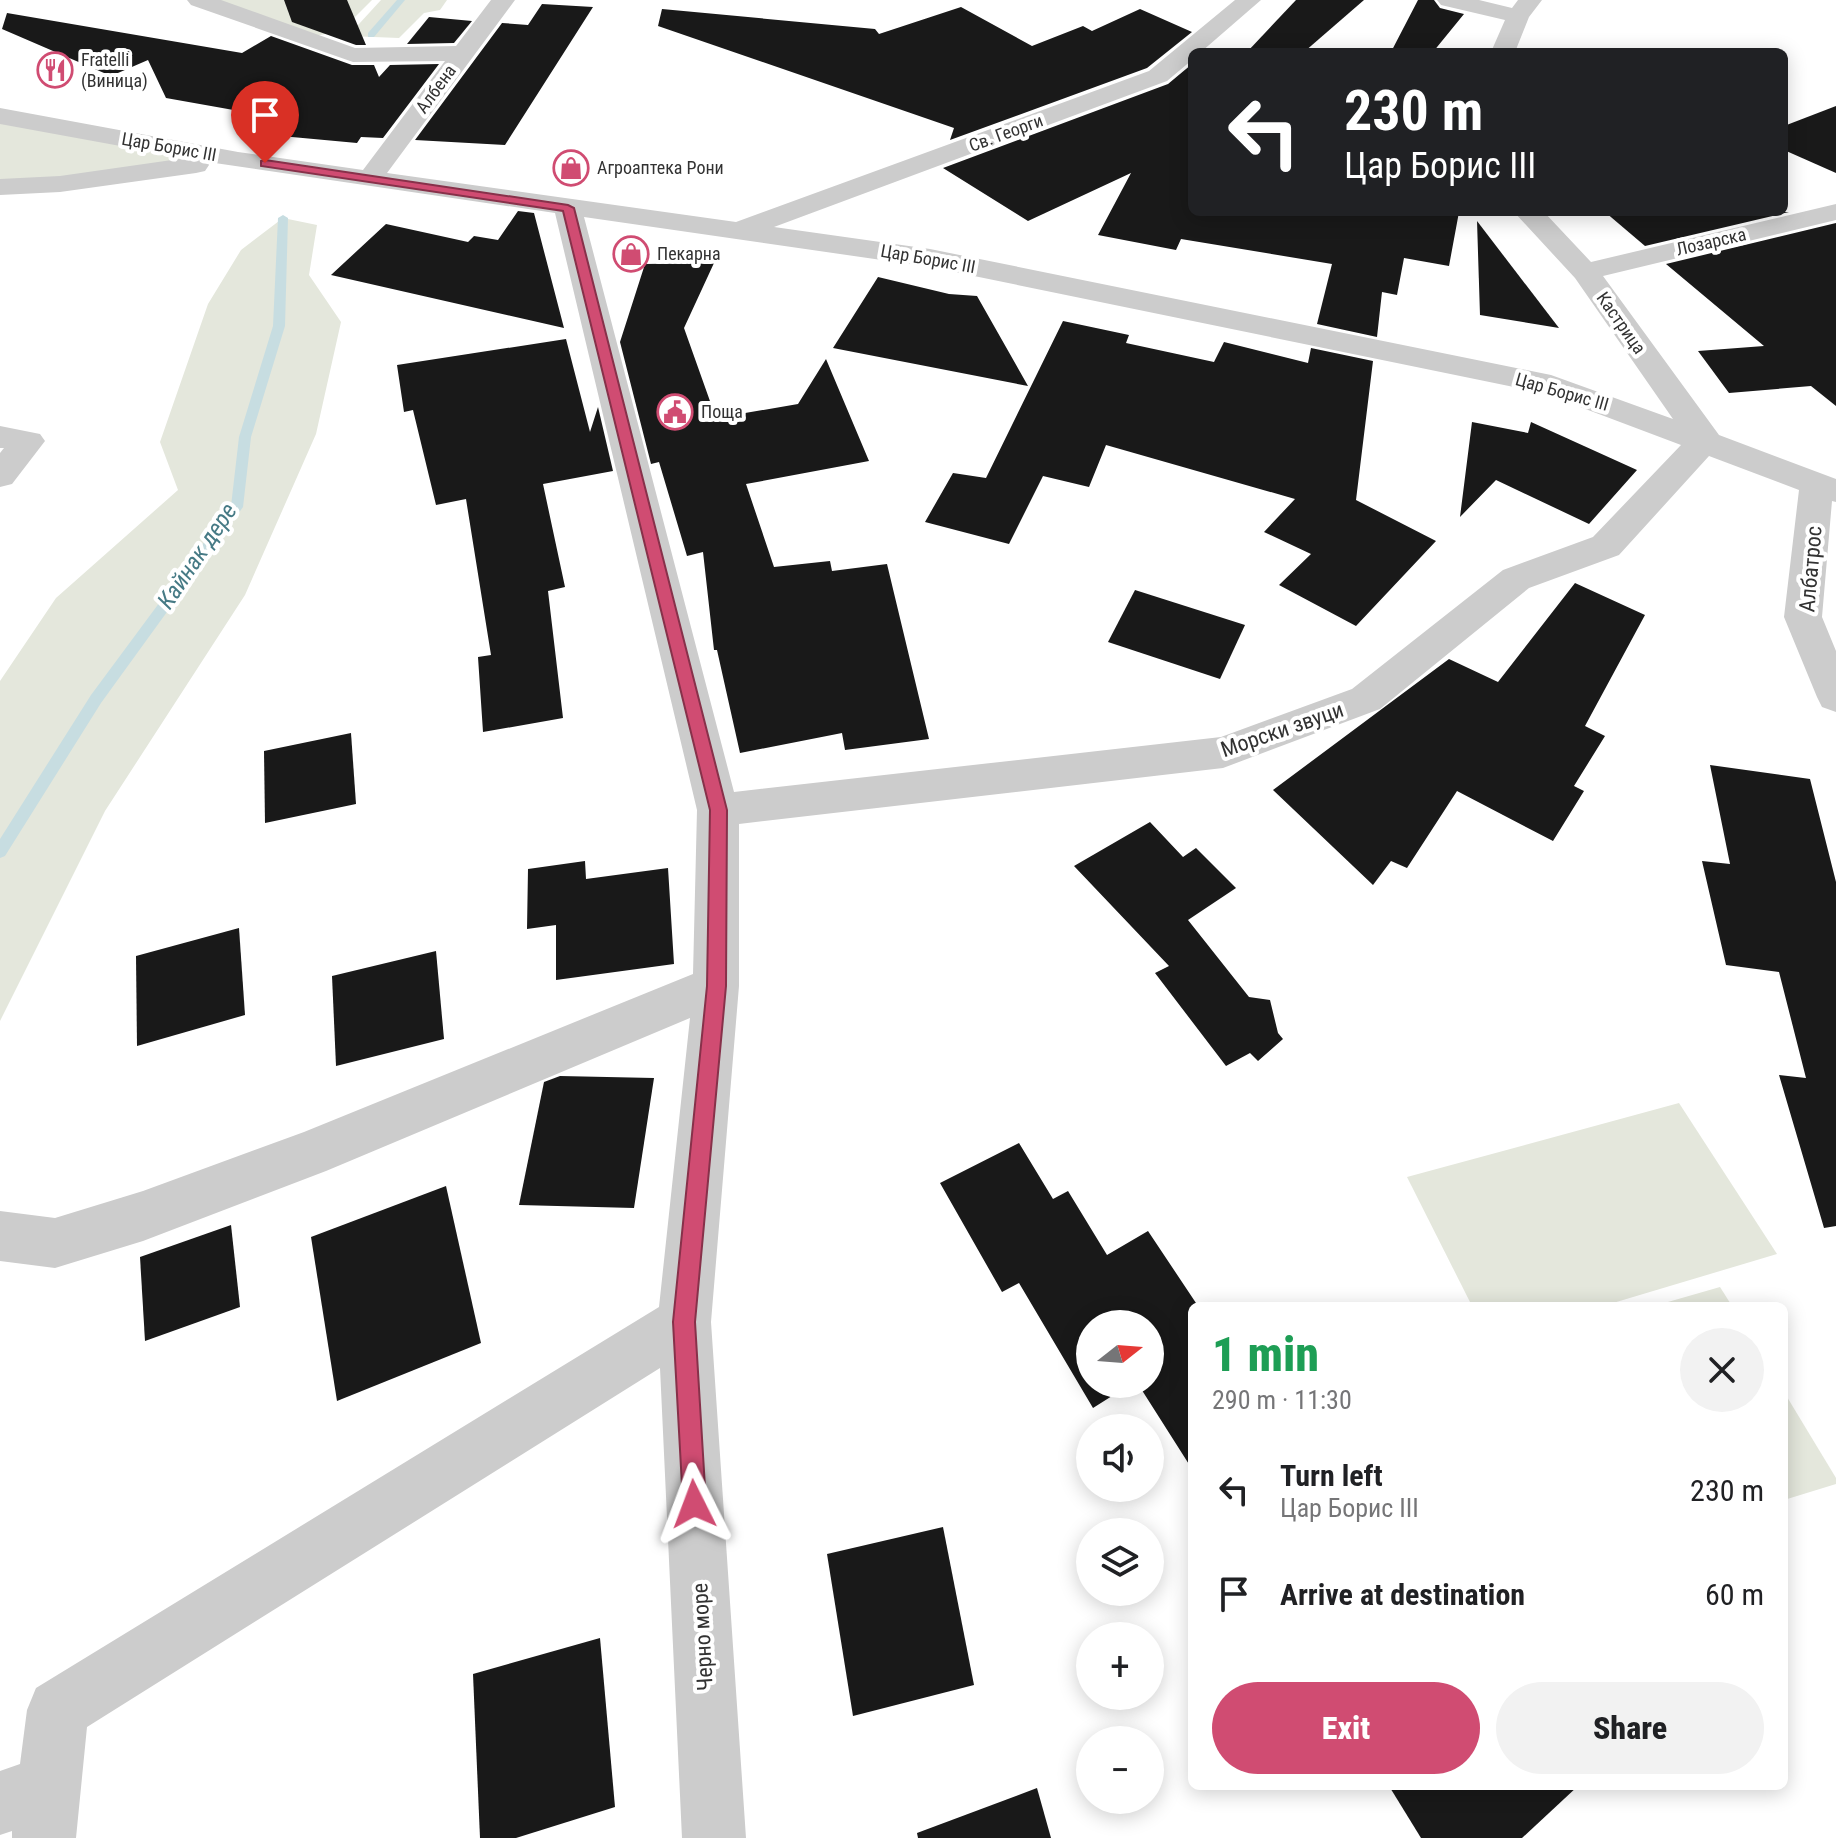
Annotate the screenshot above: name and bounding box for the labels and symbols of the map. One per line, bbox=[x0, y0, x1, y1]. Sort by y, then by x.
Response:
place label: Fratelli (Виница) bbox=[81, 49, 148, 92]
restaurant icon: Fratelli (Виница) bbox=[36, 51, 74, 89]
street label: Албена bbox=[411, 60, 460, 117]
pin bbox=[231, 81, 299, 163]
street label: Св. Георги bbox=[966, 109, 1046, 156]
street label: Цар Борис III bbox=[120, 128, 218, 165]
shop icon: Агроаптека Рони bbox=[552, 149, 590, 187]
place label: Агроаптека Рони bbox=[597, 157, 724, 178]
street label: Лозарска bbox=[1674, 223, 1748, 260]
shop icon: Пекарна bbox=[612, 235, 650, 273]
street label: Цар Борис III bbox=[879, 240, 977, 277]
place label: Пекарна bbox=[657, 243, 721, 264]
street label: Кастрица bbox=[1593, 288, 1650, 358]
street label: Цар Борис III bbox=[1513, 368, 1611, 415]
public building icon: Поща bbox=[656, 393, 694, 431]
place label: Поща bbox=[701, 401, 743, 422]
water label: Кайнак дере bbox=[151, 498, 243, 614]
street label: Албатрос bbox=[1794, 525, 1827, 613]
street label: Морски звуци bbox=[1217, 697, 1347, 762]
north arrow bbox=[1076, 1310, 1164, 1398]
position arrow bbox=[652, 1462, 736, 1546]
street label: Черно море bbox=[687, 1582, 718, 1692]

